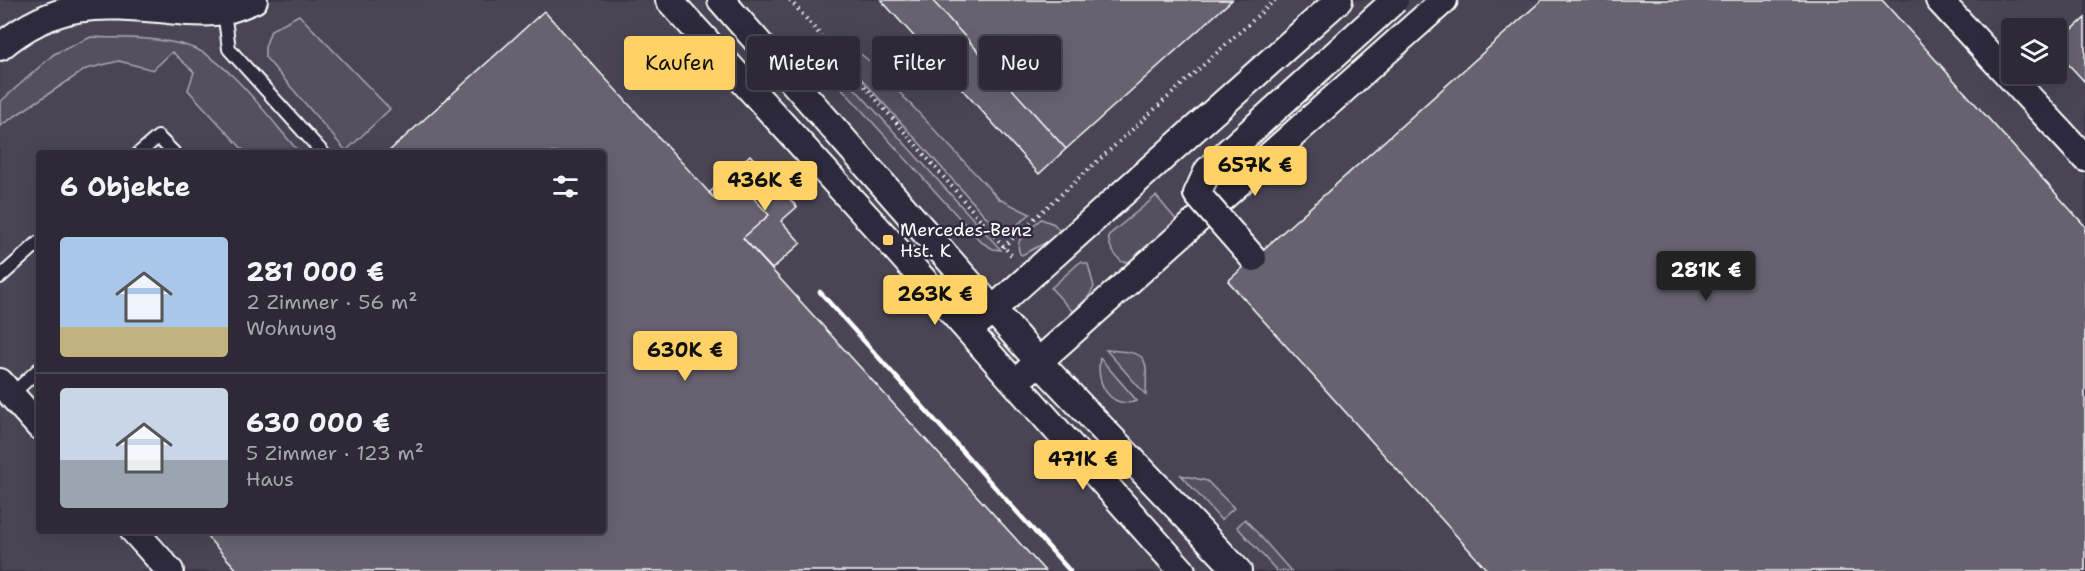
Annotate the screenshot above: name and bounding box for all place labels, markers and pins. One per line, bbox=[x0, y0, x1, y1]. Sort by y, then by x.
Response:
pin: 657K € bbox=[1206, 146, 1304, 197]
pin: 436K € bbox=[716, 161, 814, 212]
place label: Mercedes-Benz Hst. K bbox=[900, 218, 1032, 263]
marker: Mercedes-Benz Hst. K bbox=[881, 233, 895, 247]
pin: 281K € bbox=[1657, 251, 1755, 302]
pin: 263K € bbox=[886, 275, 984, 326]
pin: 630K € bbox=[636, 331, 734, 382]
pin: 471K € bbox=[1034, 440, 1132, 491]

